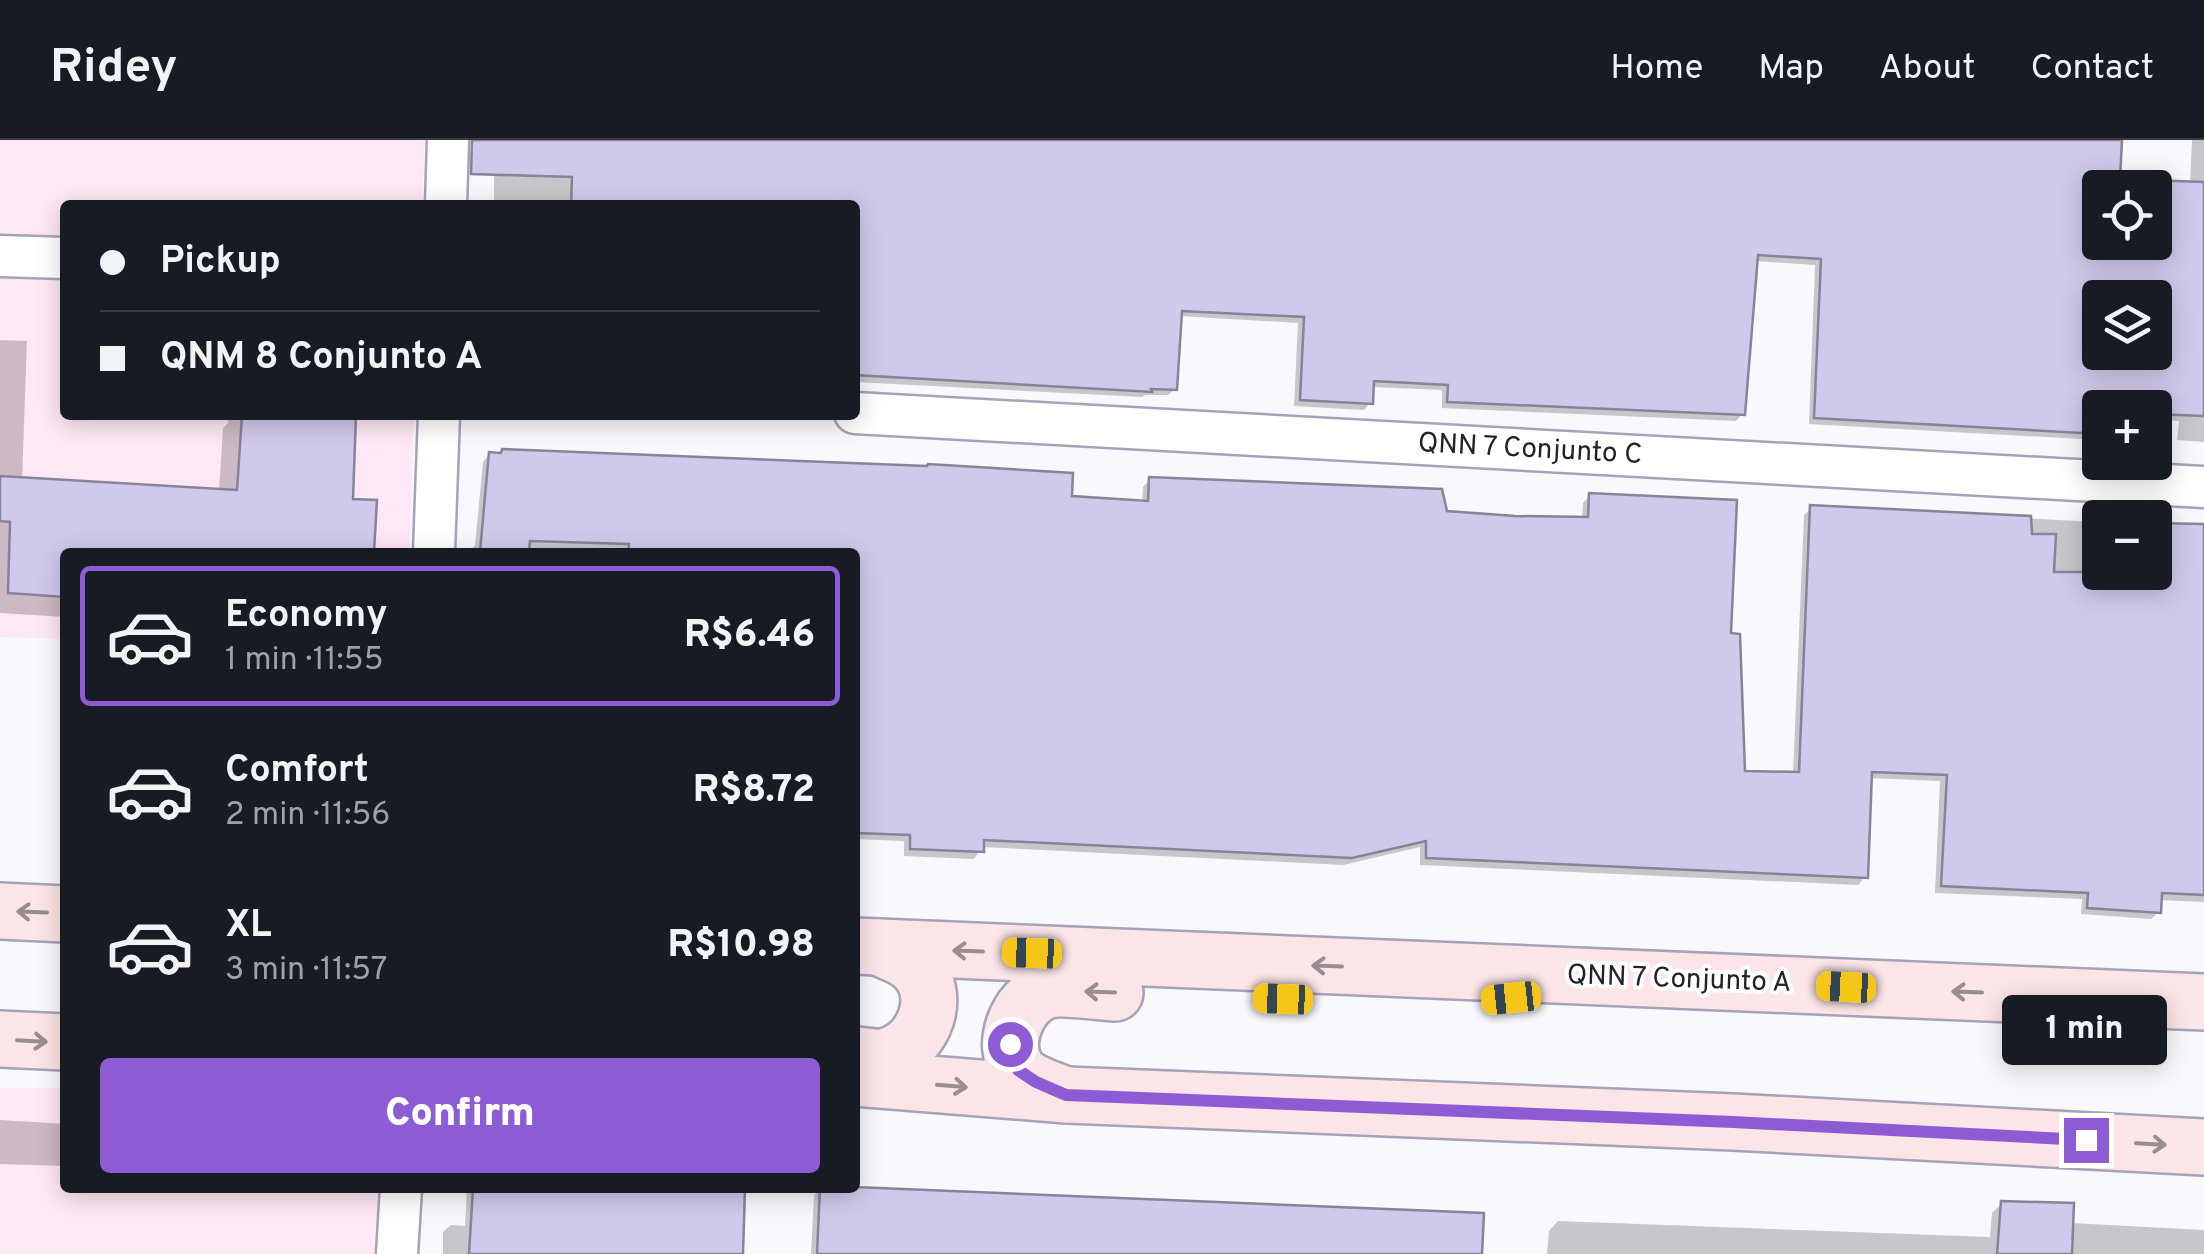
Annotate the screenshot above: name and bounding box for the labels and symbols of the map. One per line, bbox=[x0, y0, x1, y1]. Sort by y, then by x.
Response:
street label: QNN 7 Conjunto C bbox=[1417, 426, 1643, 474]
one-way arrow bbox=[17, 903, 49, 922]
car bbox=[1001, 937, 1063, 969]
one-way arrow bbox=[952, 941, 984, 960]
one-way arrow bbox=[1312, 956, 1344, 975]
street label: QNN 7 Conjunto A bbox=[1566, 958, 1792, 1002]
car bbox=[1815, 970, 1877, 1004]
car bbox=[1480, 980, 1542, 1016]
one-way arrow bbox=[1085, 982, 1117, 1001]
car bbox=[1252, 983, 1314, 1015]
one-way arrow bbox=[1951, 983, 1983, 1002]
callout: 1 min bbox=[2004, 995, 2168, 1065]
route start bbox=[988, 1022, 1033, 1067]
one-way arrow bbox=[16, 1031, 48, 1050]
one-way arrow bbox=[936, 1076, 968, 1095]
route end bbox=[2064, 1118, 2109, 1163]
one-way arrow bbox=[2134, 1135, 2166, 1154]

